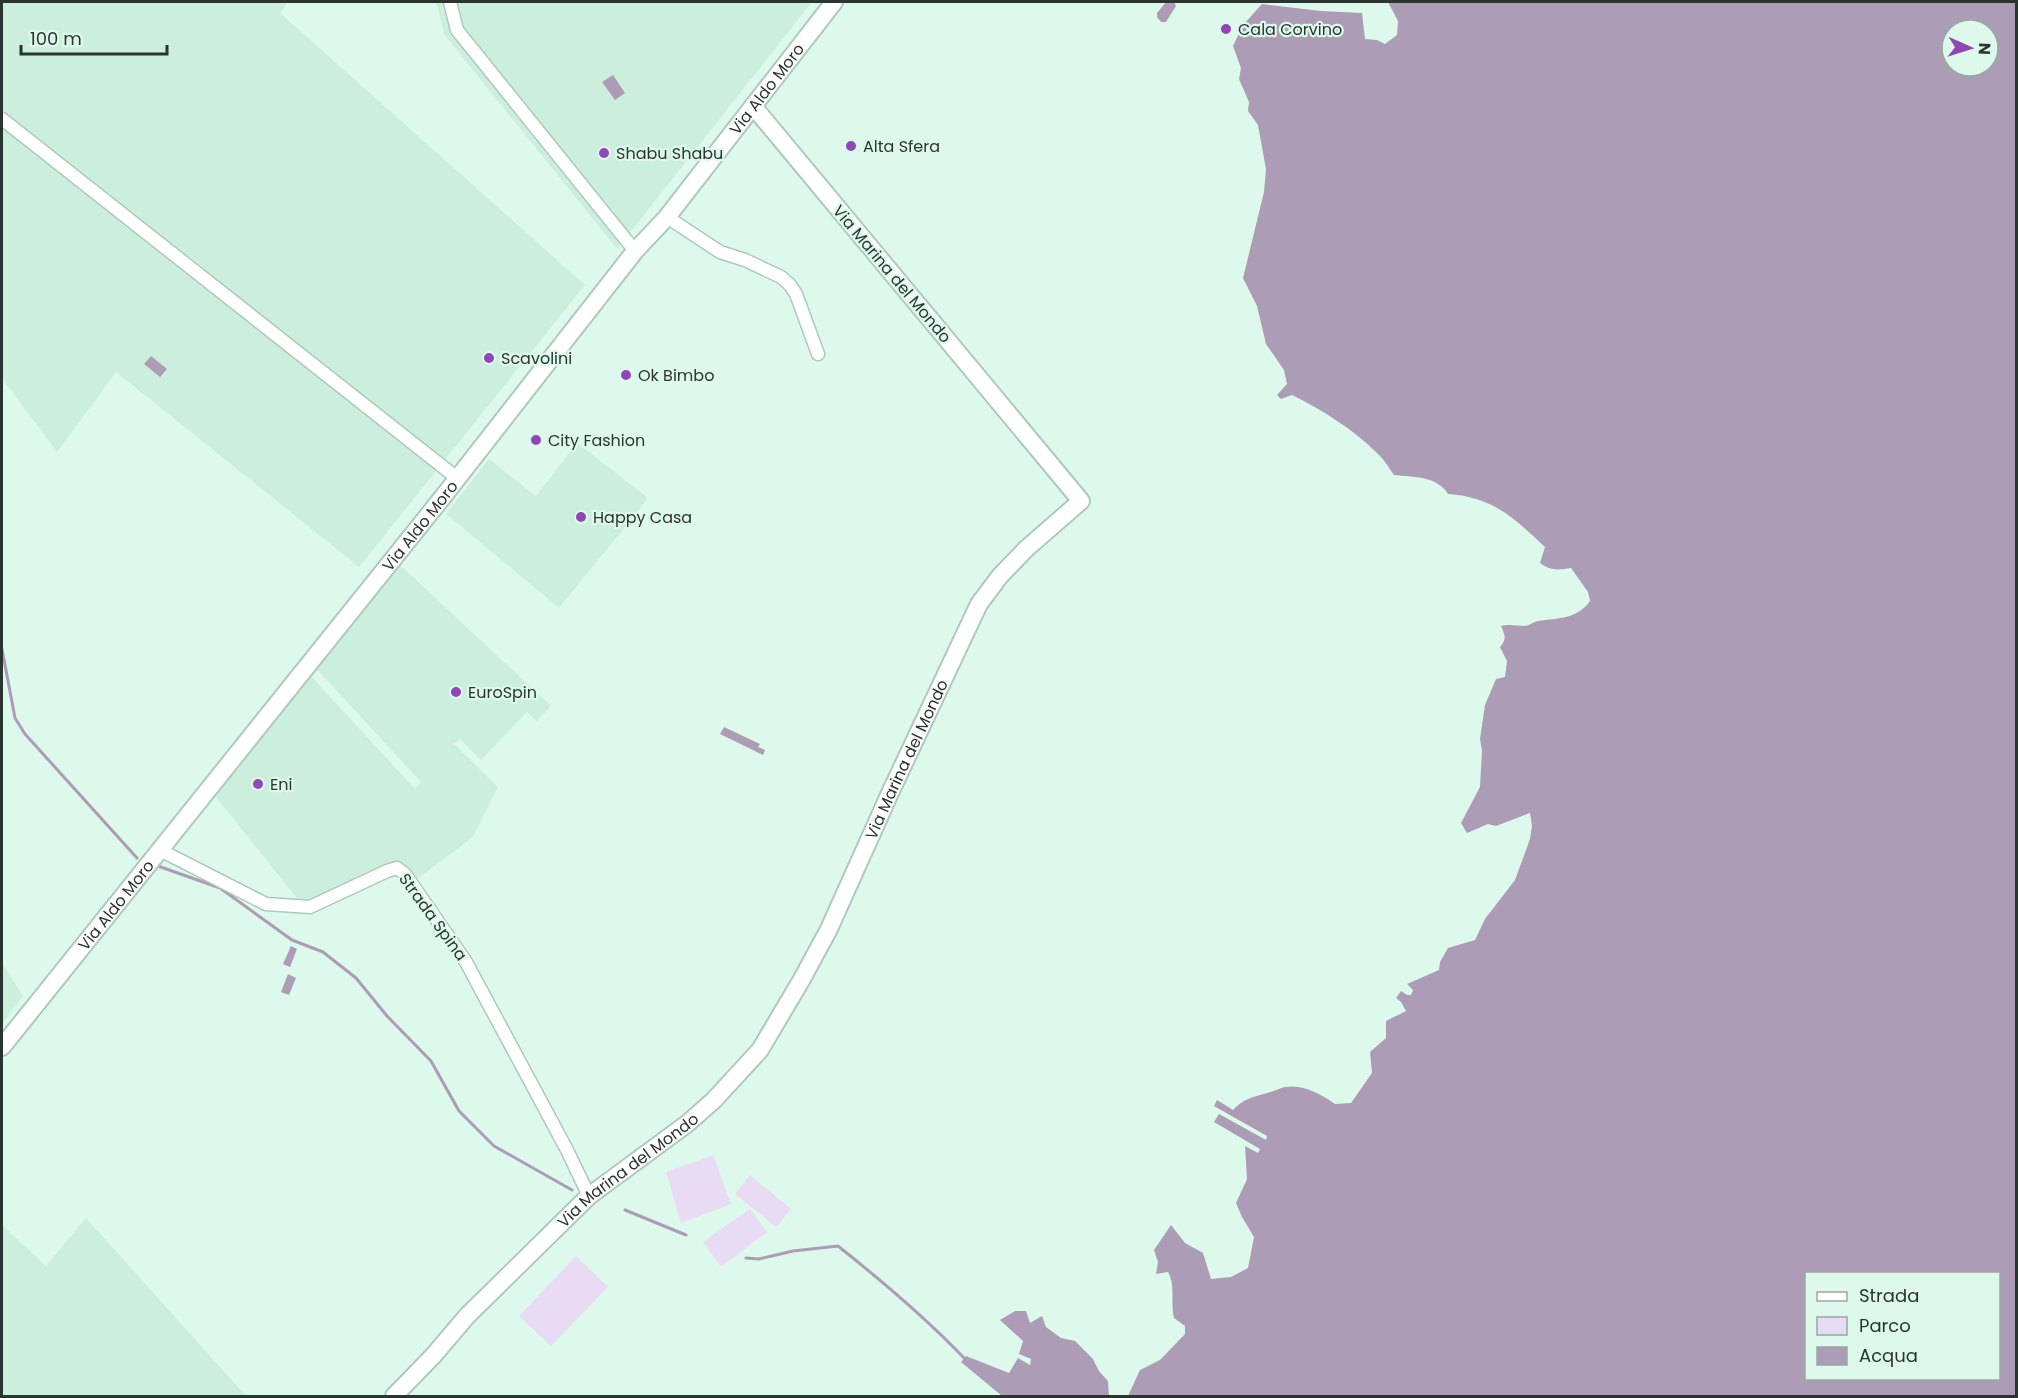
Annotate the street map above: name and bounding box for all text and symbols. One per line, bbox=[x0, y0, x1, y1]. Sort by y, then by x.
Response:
scale bar bbox=[21, 18, 166, 56]
place label: Cala Corvino bbox=[1238, 18, 1342, 41]
north arrow bbox=[1940, 18, 2000, 78]
marker: Cala Corvino bbox=[1219, 22, 1233, 36]
text: 100 m bbox=[30, 26, 82, 51]
street label: Via Aldo Moro bbox=[724, 38, 809, 139]
text: N bbox=[1973, 42, 1996, 55]
place label: Alta Sfera bbox=[863, 135, 940, 158]
marker: Alta Sfera bbox=[844, 139, 858, 153]
place label: Shabu Shabu bbox=[616, 142, 723, 165]
marker: Shabu Shabu bbox=[597, 146, 611, 160]
street label: Via Marina del Mondo bbox=[827, 200, 957, 348]
place label: Scavolini bbox=[501, 347, 572, 370]
marker: Scavolini bbox=[482, 351, 496, 365]
place label: Ok Bimbo bbox=[638, 364, 714, 387]
marker: Ok Bimbo bbox=[619, 368, 633, 382]
place label: City Fashion bbox=[548, 429, 645, 452]
marker: City Fashion bbox=[529, 433, 543, 447]
street label: Via Aldo Moro bbox=[376, 476, 463, 576]
place label: Happy Casa bbox=[593, 506, 692, 529]
marker: Happy Casa bbox=[574, 510, 588, 524]
street label: Via Marina del Mondo bbox=[859, 675, 953, 843]
place label: EuroSpin bbox=[468, 681, 537, 704]
marker: EuroSpin bbox=[449, 685, 463, 699]
place label: Eni bbox=[270, 773, 292, 796]
marker: Eni bbox=[251, 777, 265, 791]
street label: Via Aldo Moro bbox=[72, 855, 159, 955]
street label: Strada Spina bbox=[393, 869, 473, 965]
street label: Via Marina del Mondo bbox=[552, 1107, 704, 1233]
legend bbox=[1805, 1272, 2000, 1380]
text: Strada bbox=[1859, 1283, 1919, 1308]
text: Parco bbox=[1859, 1313, 1911, 1338]
text: Acqua bbox=[1859, 1343, 1918, 1368]

